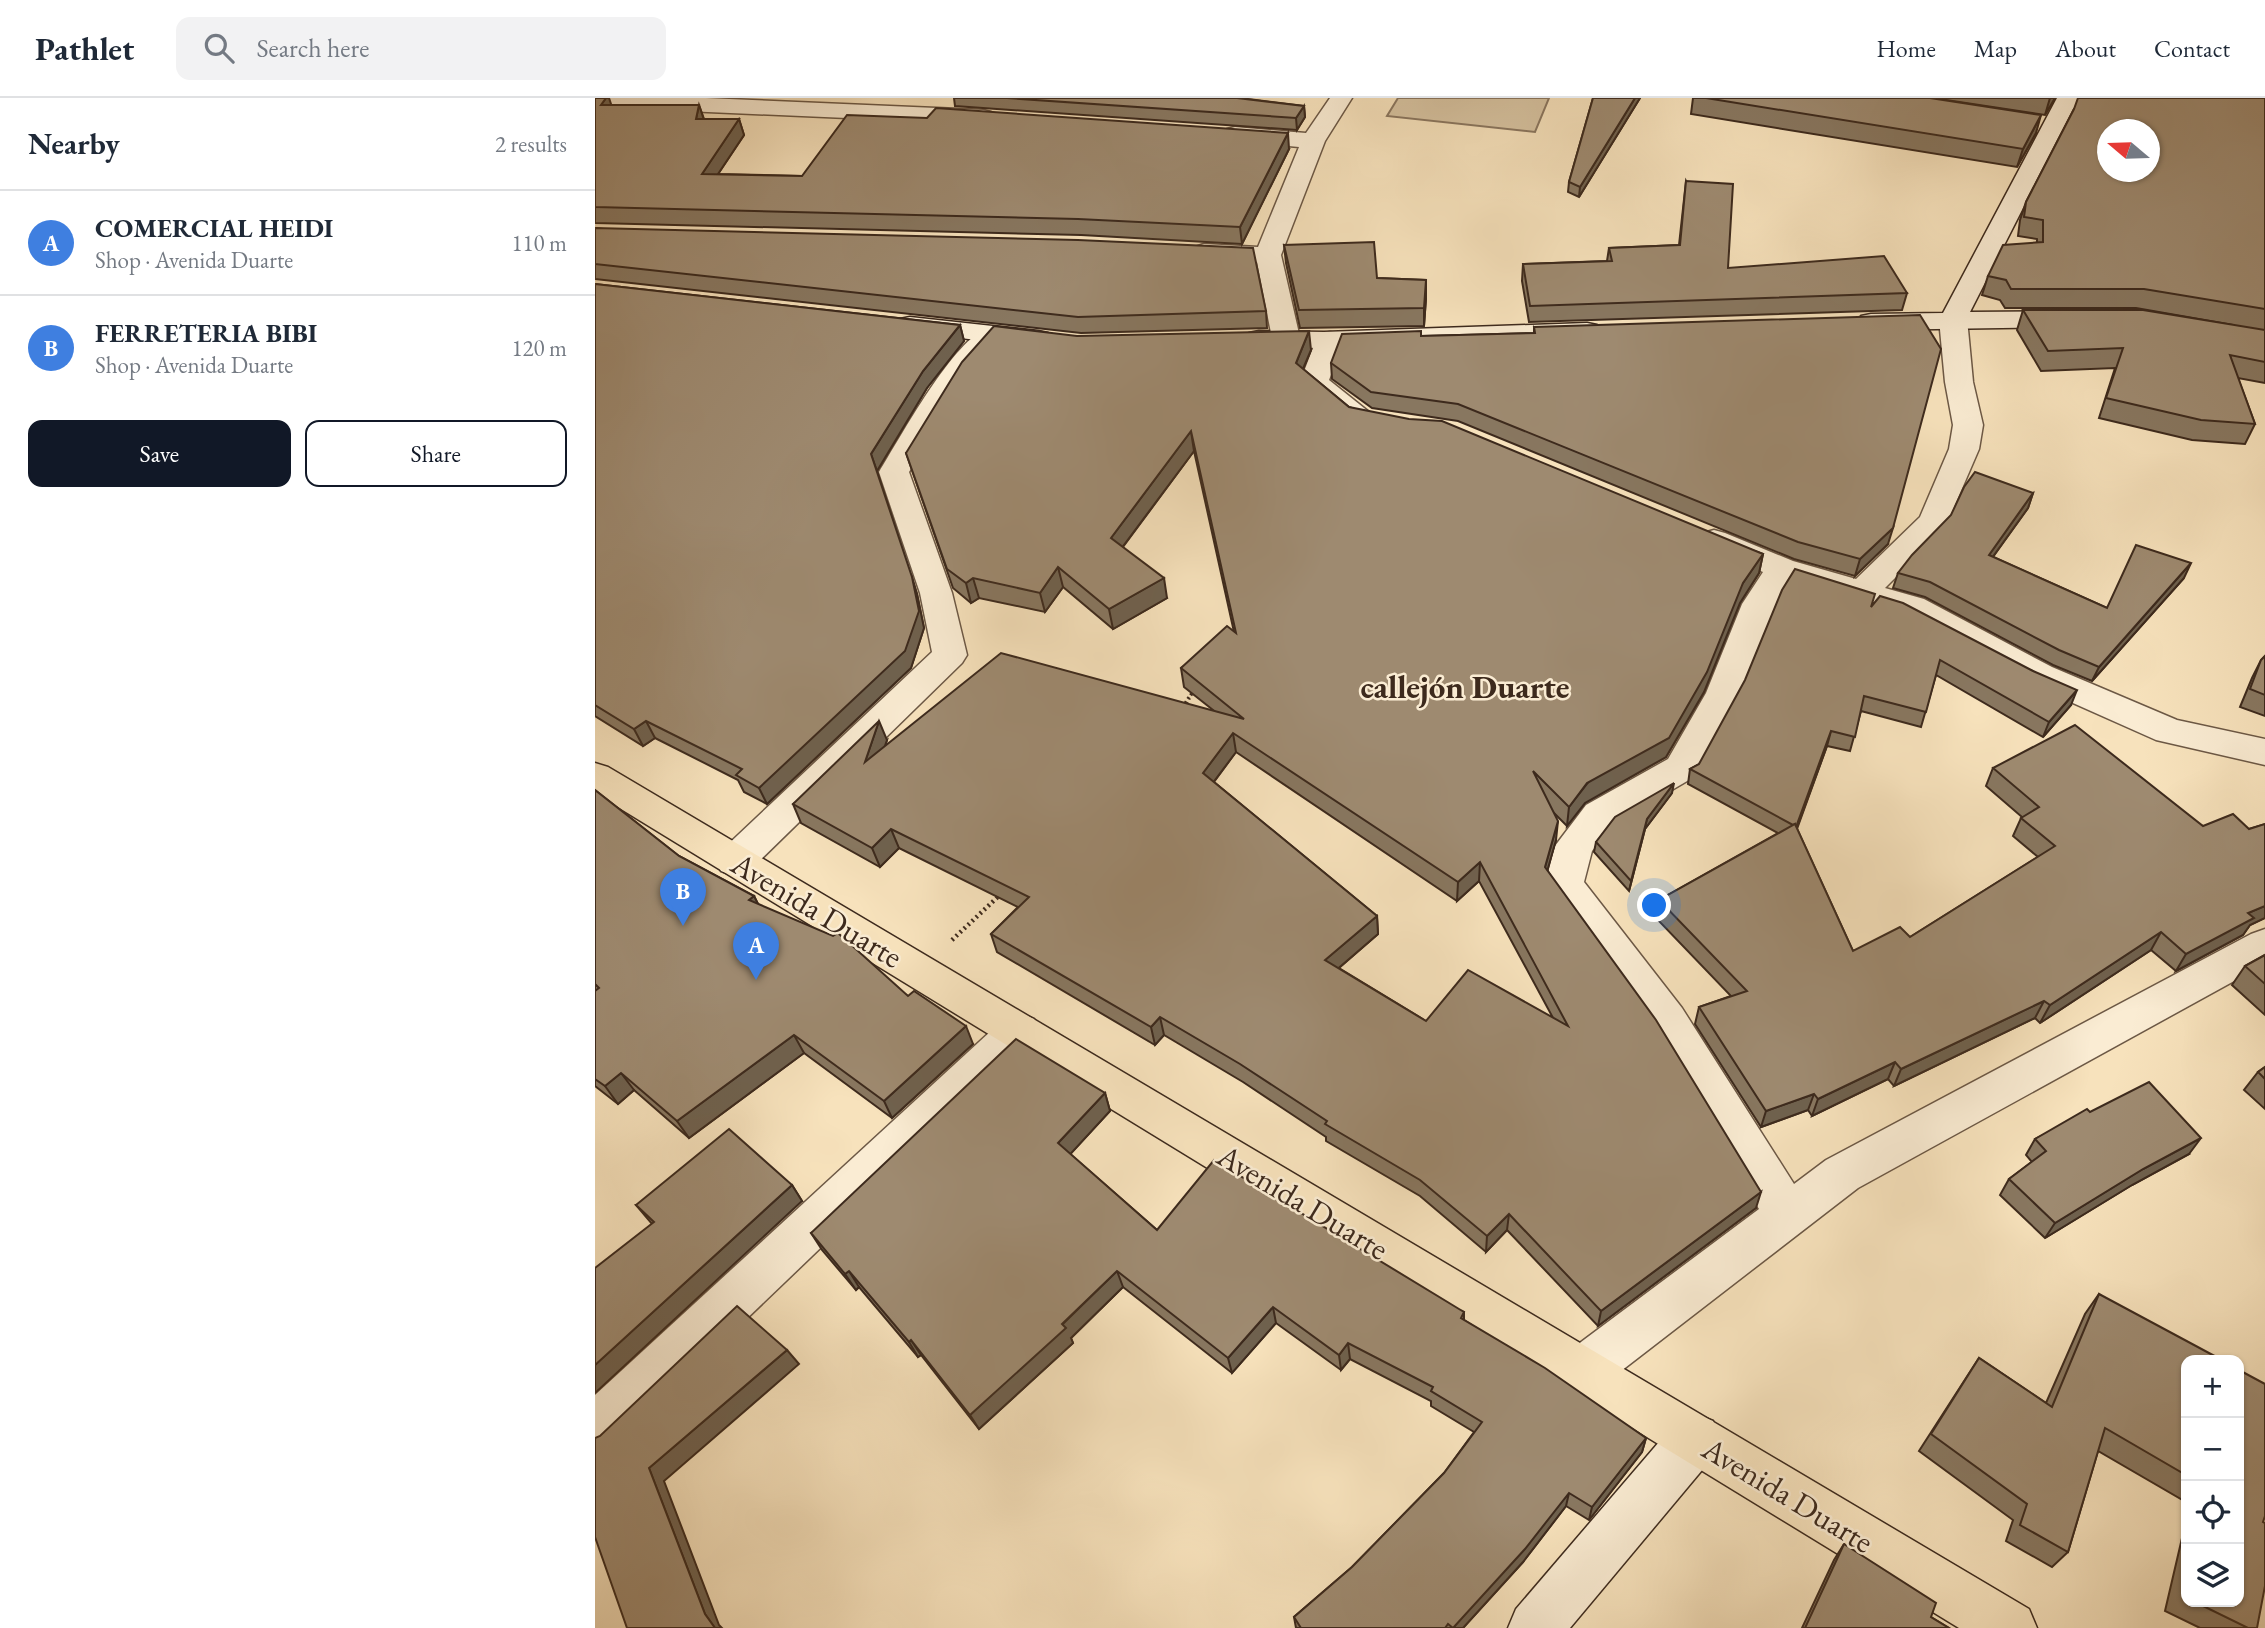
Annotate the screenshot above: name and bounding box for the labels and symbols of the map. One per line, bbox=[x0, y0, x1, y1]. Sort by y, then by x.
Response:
north arrow bbox=[2097, 119, 2160, 182]
district label: callejón Duarte bbox=[1360, 665, 1570, 708]
street label: Avenida Duarte bbox=[725, 844, 909, 976]
pin: B bbox=[660, 868, 706, 926]
your location bbox=[1637, 888, 1671, 922]
pin: A bbox=[733, 922, 779, 980]
street label: Avenida Duarte bbox=[1209, 1134, 1396, 1270]
street label: Avenida Duarte bbox=[1694, 1427, 1881, 1563]

